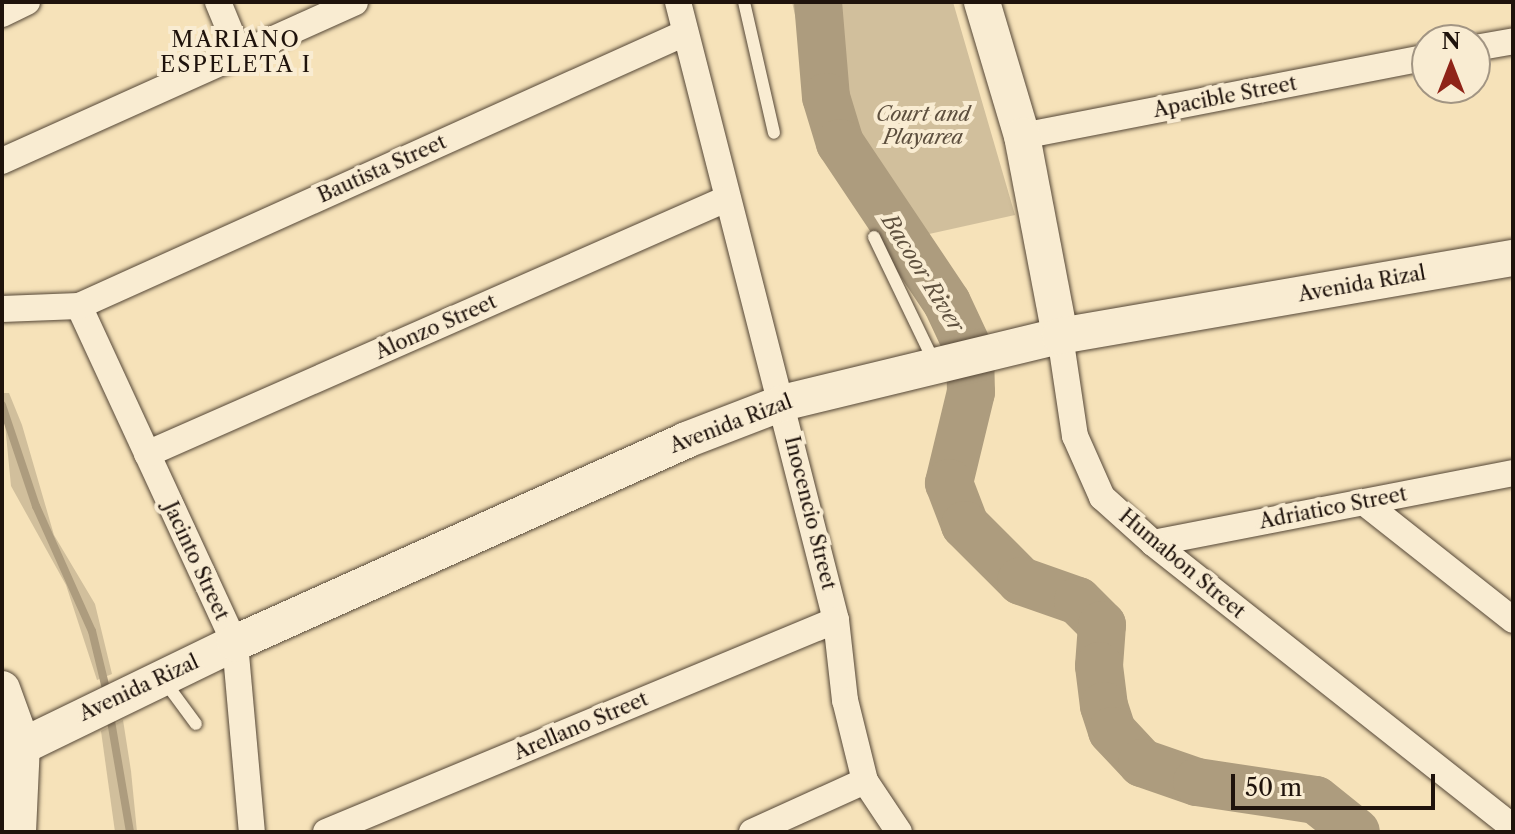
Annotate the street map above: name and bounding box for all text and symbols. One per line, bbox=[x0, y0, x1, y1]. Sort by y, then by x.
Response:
north arrow bbox=[1411, 24, 1491, 104]
district label: MARIANO ESPELETA I bbox=[160, 26, 312, 78]
text: N bbox=[1441, 28, 1461, 55]
street label: Apacible Street bbox=[1151, 71, 1299, 123]
park label: Court and Playarea bbox=[876, 102, 970, 149]
street label: Bautista Street bbox=[314, 130, 450, 208]
water label: Bacoor River bbox=[876, 209, 970, 337]
street label: Avenida Rizal bbox=[1296, 261, 1428, 307]
street label: Alonzo Street bbox=[372, 290, 500, 364]
street label: Avenida Rizal bbox=[666, 390, 796, 458]
street label: Inocencio Street bbox=[779, 434, 841, 592]
street label: Adriatico Street bbox=[1257, 482, 1409, 534]
street label: Jacinto Street bbox=[158, 498, 234, 624]
street label: Humabon Street bbox=[1114, 504, 1250, 624]
street label: Avenida Rizal bbox=[75, 650, 203, 726]
street label: Arellano Street bbox=[510, 687, 652, 765]
scale bar bbox=[1235, 758, 1439, 808]
text: 50 m bbox=[1245, 773, 1302, 802]

